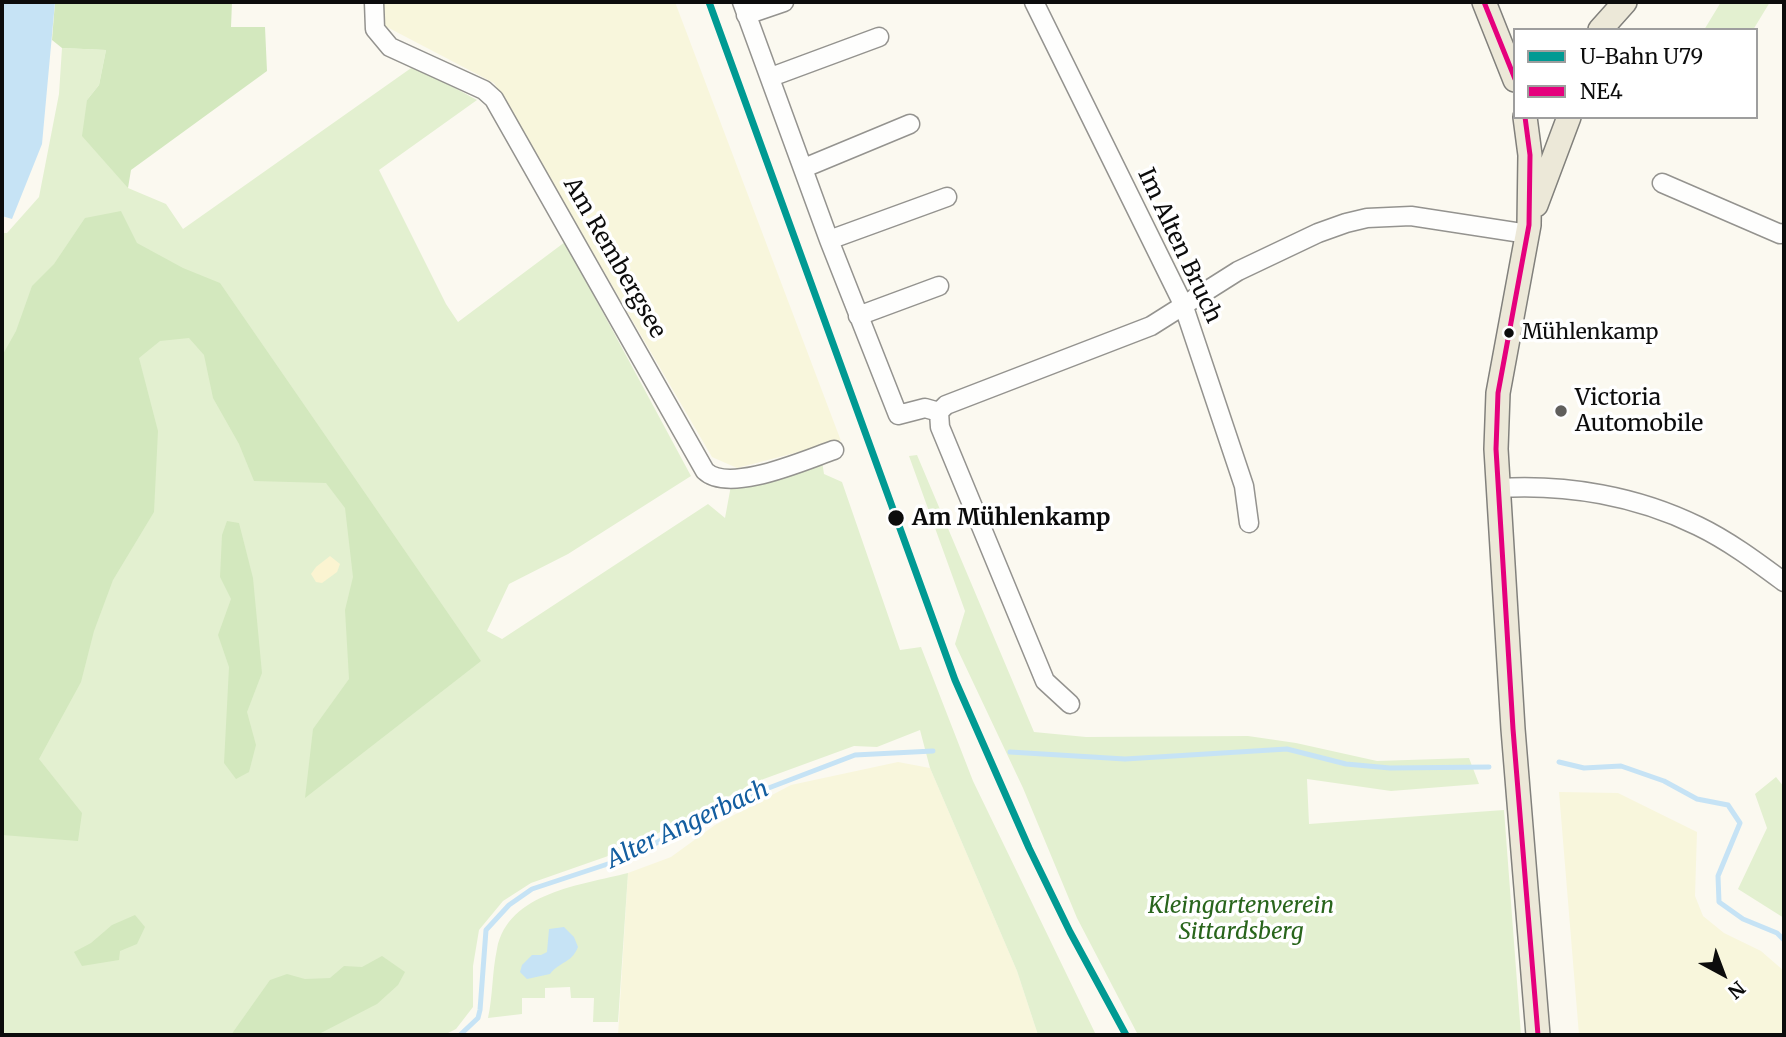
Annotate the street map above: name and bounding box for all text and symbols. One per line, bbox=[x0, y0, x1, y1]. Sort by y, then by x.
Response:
legend bbox=[1513, 28, 1758, 119]
text: U-Bahn U79 bbox=[1580, 43, 1703, 70]
text: NE4 bbox=[1580, 78, 1623, 105]
street label: Im Alten Bruch bbox=[1131, 164, 1227, 328]
street label: Am Rembergsee bbox=[557, 173, 671, 343]
place label: Mühlenkamp bbox=[1522, 320, 1658, 346]
marker: Mühlenkamp bbox=[1502, 326, 1516, 340]
place label: Victoria Automobile bbox=[1575, 384, 1703, 438]
marker: Victoria Automobile bbox=[1553, 403, 1569, 419]
place label: Am Mühlenkamp bbox=[912, 504, 1110, 532]
marker: Am Mühlenkamp bbox=[886, 508, 906, 528]
water label: Alter Angerbach bbox=[603, 775, 773, 875]
park label: Kleingartenverein Sittardsberg bbox=[1148, 892, 1334, 946]
north arrow bbox=[1688, 939, 1758, 1009]
text: N bbox=[1723, 976, 1750, 1004]

